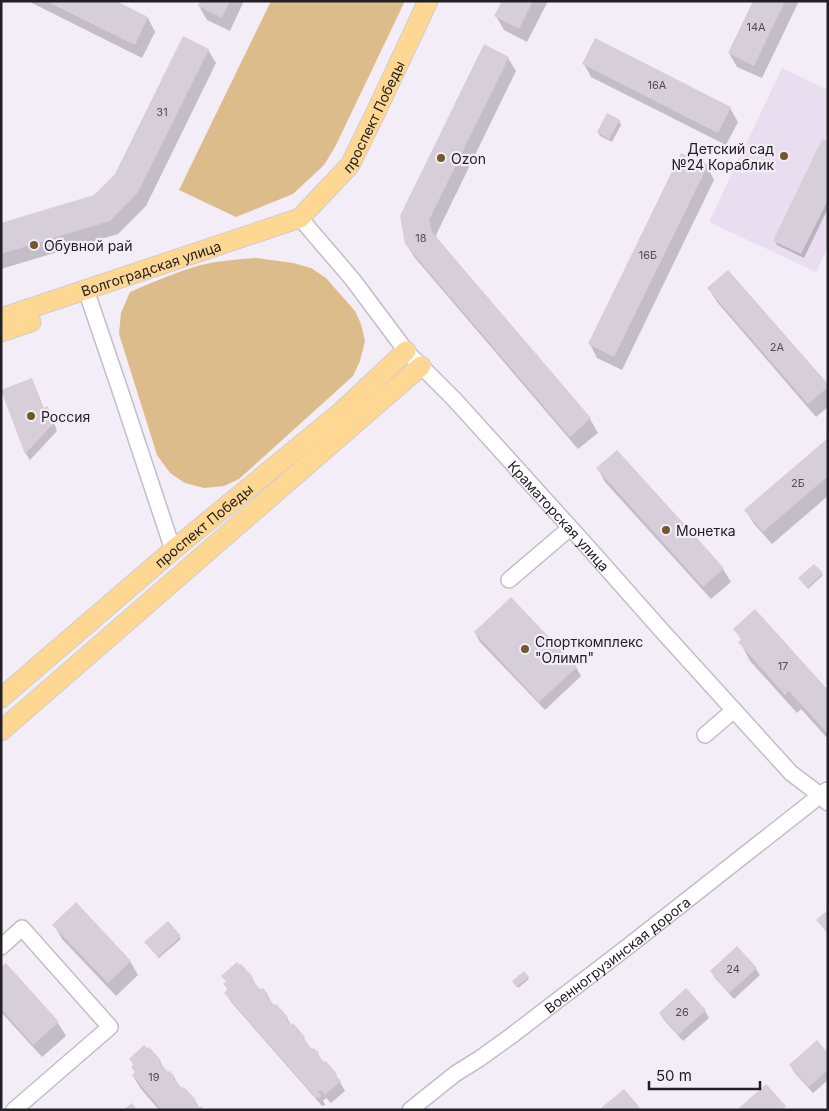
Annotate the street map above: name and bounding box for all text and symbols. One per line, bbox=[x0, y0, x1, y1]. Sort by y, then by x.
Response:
house number: 14А bbox=[746, 20, 766, 34]
street label: проспект Победы bbox=[339, 58, 407, 176]
house number: 16А bbox=[648, 78, 667, 92]
house number: 31 bbox=[156, 105, 168, 119]
place label: Детский сад №24 Кораблик bbox=[671, 140, 774, 173]
place label: Ozon bbox=[451, 150, 486, 167]
marker: Детский сад №24 Кораблик bbox=[778, 150, 790, 162]
marker: Ozon bbox=[435, 152, 447, 164]
house number: 18 bbox=[415, 231, 427, 245]
place label: Обувной рай bbox=[44, 237, 133, 254]
street label: Волгоградская улица bbox=[79, 237, 223, 299]
marker: Обувной рай bbox=[28, 239, 40, 251]
house number: 16Б bbox=[639, 248, 657, 262]
house number: 2А bbox=[770, 340, 785, 354]
place label: Россия bbox=[41, 408, 90, 425]
marker: Россия bbox=[25, 410, 37, 422]
street label: Краматорская улица bbox=[505, 457, 613, 574]
house number: 2Б bbox=[791, 476, 805, 490]
street label: проспект Победы bbox=[151, 480, 256, 571]
place label: Монетка bbox=[676, 522, 736, 539]
marker: Монетка bbox=[660, 524, 672, 536]
place label: Спорткомплекс "Олимп" bbox=[535, 633, 643, 666]
marker: Спорткомплекс "Олимп" bbox=[519, 643, 531, 655]
house number: 17 bbox=[778, 659, 788, 673]
street label: Военногрузинская дорога bbox=[541, 893, 693, 1016]
house number: 24 bbox=[726, 962, 740, 976]
house number: 26 bbox=[675, 1005, 689, 1019]
scale bar bbox=[649, 1058, 760, 1090]
text: 50 m bbox=[656, 1066, 692, 1085]
house number: 19 bbox=[148, 1070, 160, 1084]

